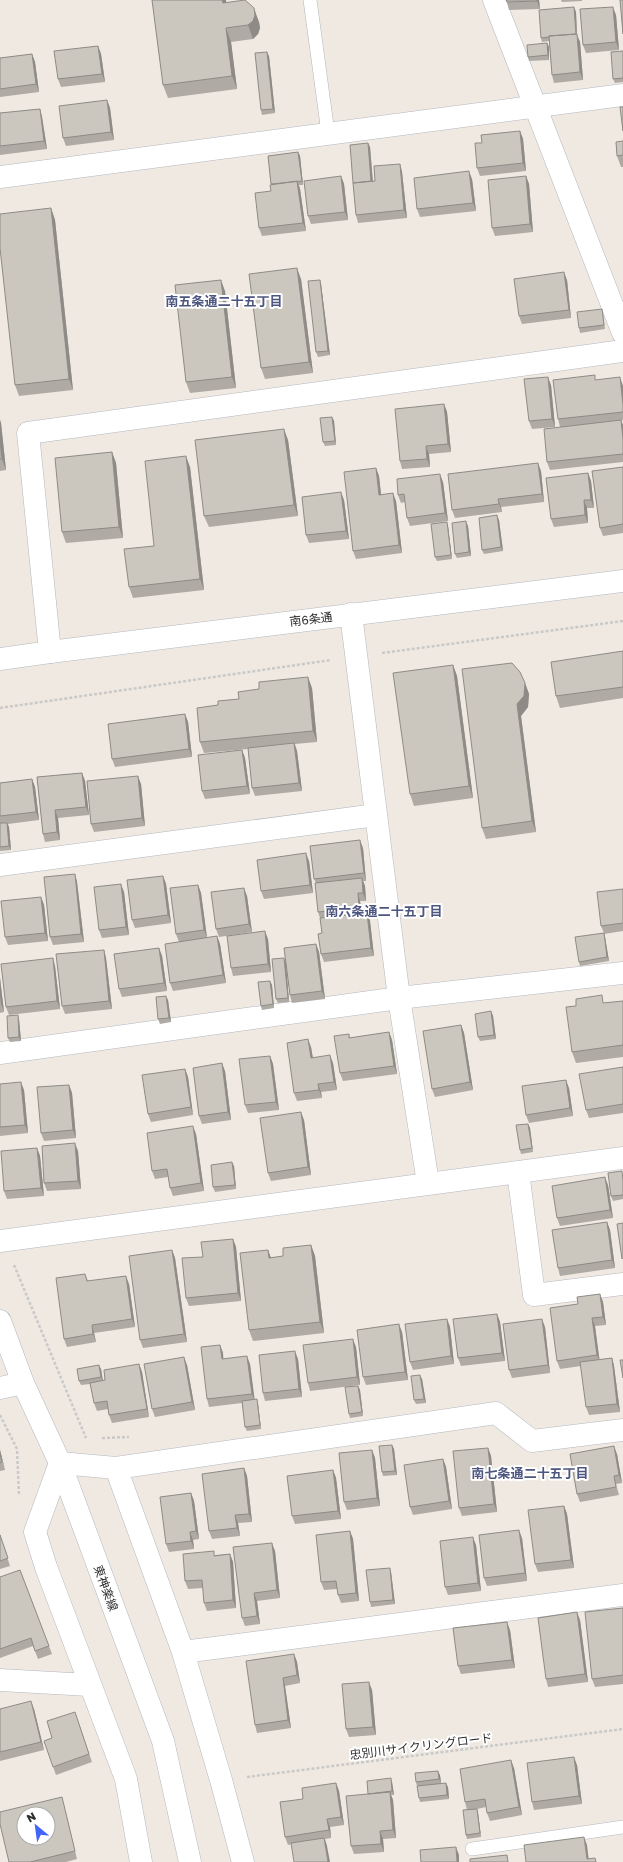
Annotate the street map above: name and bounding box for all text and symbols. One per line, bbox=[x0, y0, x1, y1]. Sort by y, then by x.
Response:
district label: 南五条通二十五丁目 bbox=[165, 293, 283, 309]
street label: 南6条通 bbox=[289, 609, 333, 629]
district label: 南六条通二十五丁目 bbox=[325, 903, 443, 919]
district label: 南七条通二十五丁目 bbox=[471, 1465, 589, 1481]
street label: 東神楽線 bbox=[91, 1563, 121, 1613]
street label: 忠別川サイクリングロード bbox=[349, 1730, 493, 1762]
north arrow bbox=[16, 1806, 56, 1846]
text: N bbox=[24, 1809, 38, 1825]

